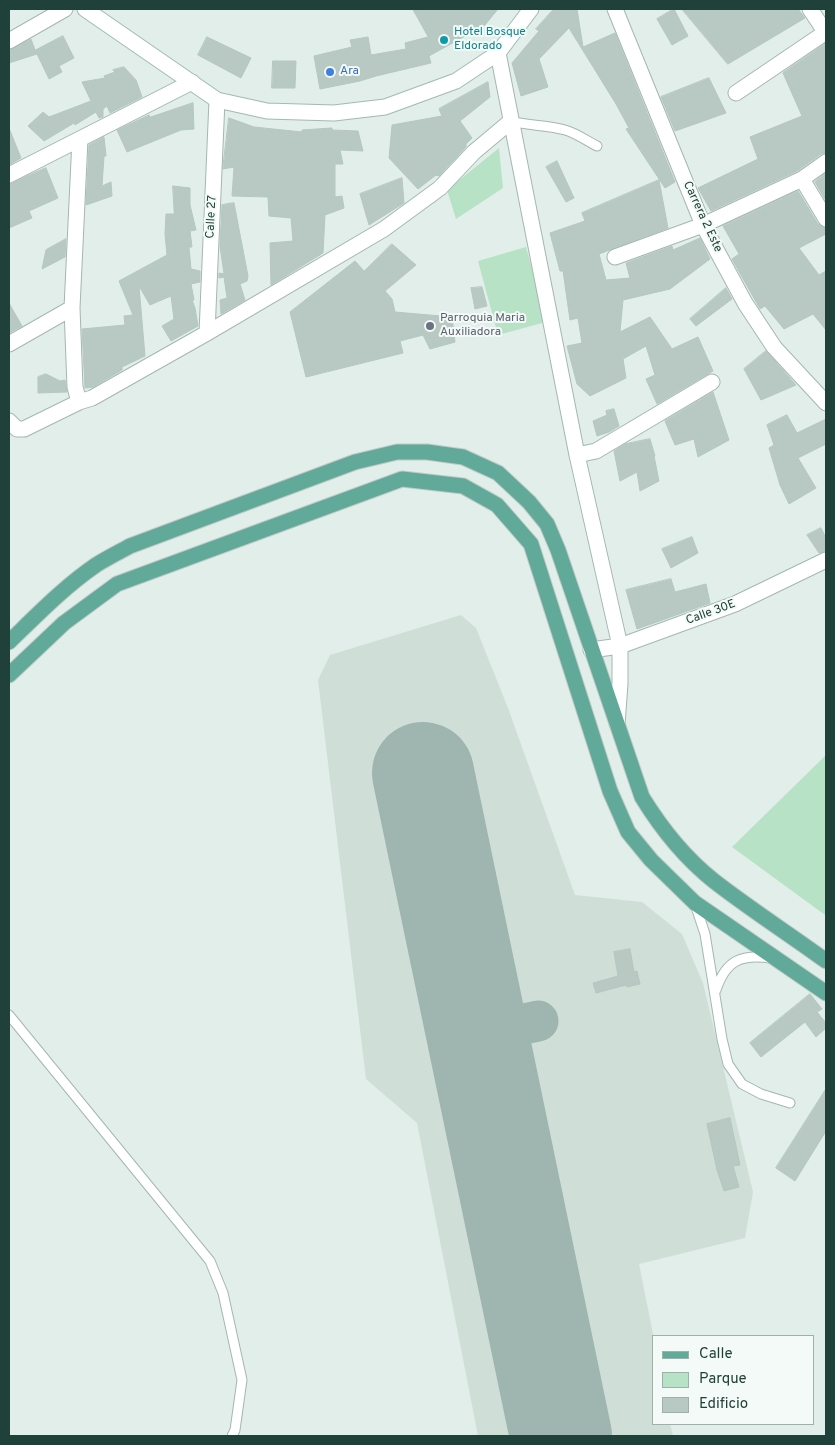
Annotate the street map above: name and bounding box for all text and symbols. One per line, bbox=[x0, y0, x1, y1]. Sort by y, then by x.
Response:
place label: Hotel Bosque Eldorado bbox=[454, 26, 526, 54]
marker: Hotel Bosque Eldorado bbox=[438, 34, 450, 46]
place label: Ara bbox=[340, 65, 359, 79]
marker: Ara bbox=[324, 66, 336, 78]
street label: Carrera 2 Este bbox=[679, 179, 725, 255]
street label: Calle 27 bbox=[204, 195, 220, 239]
place label: Parroquia Maria Auxiliadora bbox=[440, 312, 525, 340]
marker: Parroquia Maria Auxiliadora bbox=[424, 320, 436, 332]
street label: Calle 30E bbox=[684, 597, 738, 629]
legend bbox=[652, 1335, 815, 1425]
text: Calle bbox=[699, 1345, 733, 1364]
text: Parque bbox=[699, 1370, 747, 1389]
text: Edificio bbox=[699, 1395, 748, 1414]

